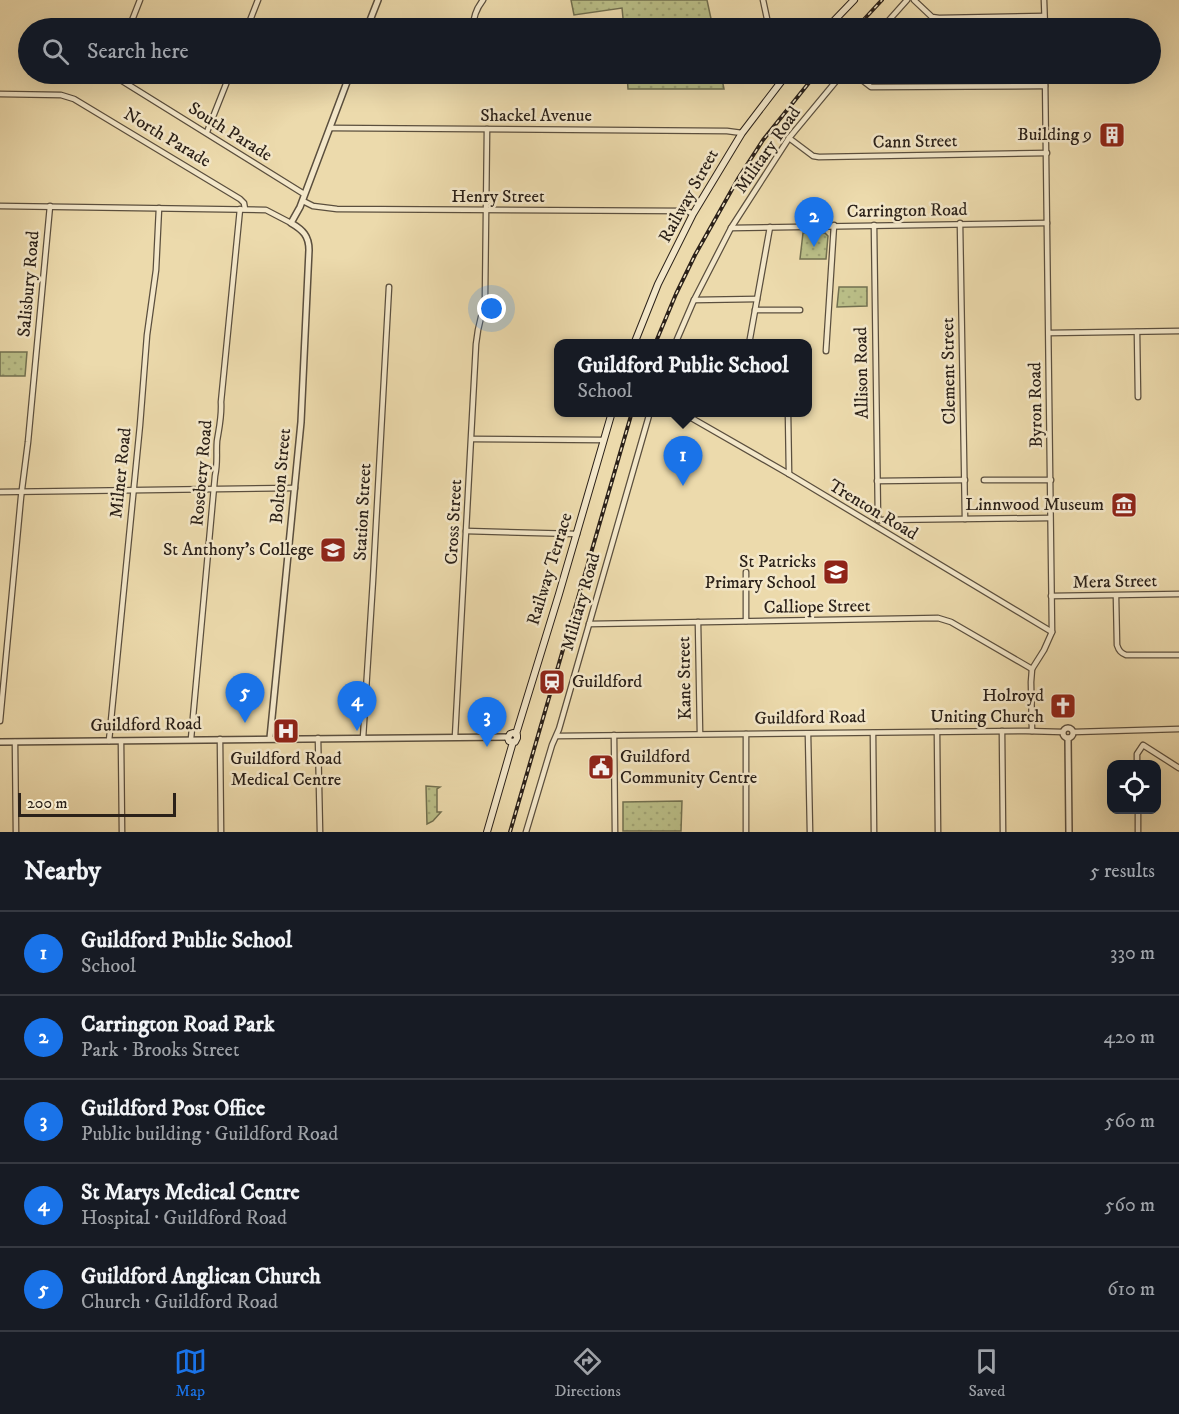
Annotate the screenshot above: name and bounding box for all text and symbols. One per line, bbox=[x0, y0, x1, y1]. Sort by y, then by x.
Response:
search box bbox=[18, 18, 1161, 84]
icon: search bbox=[39, 35, 72, 68]
text: Search here bbox=[87, 38, 189, 65]
street label: South Parade bbox=[184, 98, 276, 166]
street label: Military Road bbox=[730, 102, 806, 198]
street label: North Parade bbox=[119, 103, 215, 173]
street label: Shackel Avenue bbox=[480, 105, 592, 127]
building icon: Building 9 bbox=[1097, 120, 1127, 150]
place label: Building 9 bbox=[1017, 124, 1092, 146]
street label: Cann Street bbox=[872, 130, 958, 154]
street label: Railway Street bbox=[654, 145, 724, 247]
street label: Henry Street bbox=[451, 186, 545, 208]
pin: 2 bbox=[794, 198, 834, 247]
street label: Carrington Road bbox=[846, 199, 968, 223]
street label: Salisbury Road bbox=[13, 230, 45, 338]
your location bbox=[477, 294, 506, 323]
street label: Clement Street bbox=[937, 317, 961, 425]
street label: Allison Road bbox=[850, 327, 874, 419]
popup bbox=[554, 339, 812, 417]
text: Guildford Public School bbox=[577, 352, 789, 379]
street label: Byron Road bbox=[1024, 362, 1048, 448]
text: School bbox=[577, 379, 632, 404]
street label: Rosebery Road bbox=[186, 419, 218, 527]
street label: Milner Road bbox=[105, 427, 137, 519]
street label: Bolton Street bbox=[266, 427, 296, 525]
pin: 1 bbox=[664, 436, 702, 486]
street label: Station Street bbox=[349, 462, 377, 561]
street label: Trenton Road bbox=[824, 475, 922, 545]
street label: Cross Street bbox=[441, 478, 467, 565]
museum icon: Linnwood Museum bbox=[1109, 490, 1139, 520]
place label: Linnwood Museum bbox=[965, 494, 1104, 516]
street label: Railway Terrace bbox=[522, 510, 578, 628]
school or university icon: St Anthony's College bbox=[318, 535, 348, 565]
place label: St Anthony's College bbox=[163, 539, 314, 561]
street label: Military Road bbox=[557, 550, 605, 654]
place label: St Patricks Primary School bbox=[705, 551, 817, 594]
school or university icon: St Patricks Primary School bbox=[821, 557, 851, 587]
street label: Mera Street bbox=[1073, 570, 1158, 594]
street label: Calliope Street bbox=[763, 595, 871, 619]
street label: Kane Street bbox=[673, 636, 697, 720]
station icon: Guildford bbox=[537, 667, 567, 697]
place label: Guildford bbox=[572, 671, 642, 693]
pin: 5 bbox=[226, 674, 264, 723]
pin: 4 bbox=[338, 682, 376, 731]
place label: Holroyd Uniting Church bbox=[930, 685, 1045, 728]
church icon: Holroyd Uniting Church bbox=[1048, 691, 1078, 721]
pin: 3 bbox=[468, 698, 506, 747]
street label: Guildford Road bbox=[754, 706, 866, 730]
street label: Guildford Road bbox=[90, 713, 202, 737]
hospital icon: Guildford Road Medical Centre bbox=[271, 716, 301, 746]
place label: Guildford Community Centre bbox=[620, 746, 757, 789]
place label: Guildford Road Medical Centre bbox=[230, 748, 342, 791]
public building icon: Guildford Community Centre bbox=[586, 752, 616, 782]
map controls bbox=[1107, 760, 1161, 814]
button: locate bbox=[1107, 760, 1161, 814]
scale bar bbox=[18, 790, 176, 818]
text: 200 m bbox=[27, 793, 68, 813]
text: Nearby bbox=[24, 855, 101, 888]
text: 5 results bbox=[1090, 859, 1155, 884]
text: Guildford Public School bbox=[81, 927, 292, 954]
text: 1 bbox=[40, 941, 47, 966]
text: 330 m bbox=[1110, 941, 1155, 966]
text: School bbox=[81, 954, 136, 979]
text: Carrington Road Park bbox=[81, 1011, 275, 1038]
text: 2 bbox=[39, 1025, 48, 1050]
text: 420 m bbox=[1104, 1025, 1155, 1050]
text: Park · Brooks Street bbox=[81, 1038, 239, 1063]
text: Guildford Post Office bbox=[81, 1095, 265, 1122]
text: 3 bbox=[40, 1109, 47, 1134]
text: 560 m bbox=[1105, 1109, 1155, 1134]
text: Public building · Guildford Road bbox=[81, 1122, 338, 1147]
text: St Marys Medical Centre bbox=[81, 1179, 300, 1206]
text: 4 bbox=[38, 1193, 49, 1218]
text: 560 m bbox=[1105, 1193, 1155, 1218]
text: Hospital · Guildford Road bbox=[81, 1206, 287, 1231]
text: Guildford Anglican Church bbox=[81, 1263, 321, 1290]
text: 5 bbox=[39, 1277, 48, 1302]
text: 610 m bbox=[1107, 1277, 1155, 1302]
text: Church · Guildford Road bbox=[81, 1290, 278, 1315]
tab: Map bbox=[174, 1345, 207, 1401]
tab: Directions bbox=[554, 1345, 621, 1401]
tab: Saved bbox=[968, 1345, 1005, 1401]

